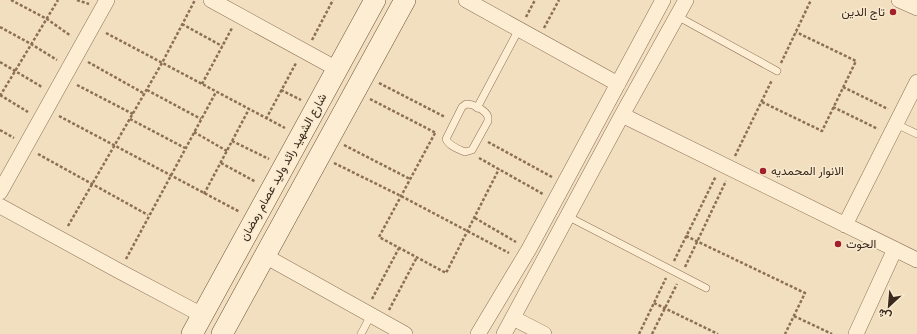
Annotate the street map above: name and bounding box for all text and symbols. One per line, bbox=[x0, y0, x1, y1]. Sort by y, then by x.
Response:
place label: تاج الدين bbox=[841, 5, 885, 21]
marker: تاج الدين bbox=[888, 7, 898, 17]
street label: شارع الشهيد رائد وليد عصام رمضان bbox=[237, 91, 331, 244]
place label: الانوار المحمديه bbox=[771, 164, 844, 179]
marker: الانوار المحمديه bbox=[758, 166, 768, 176]
place label: الحوت bbox=[846, 237, 876, 252]
marker: الحوت bbox=[833, 239, 843, 249]
north arrow bbox=[869, 286, 909, 326]
text: ش bbox=[876, 306, 894, 323]

